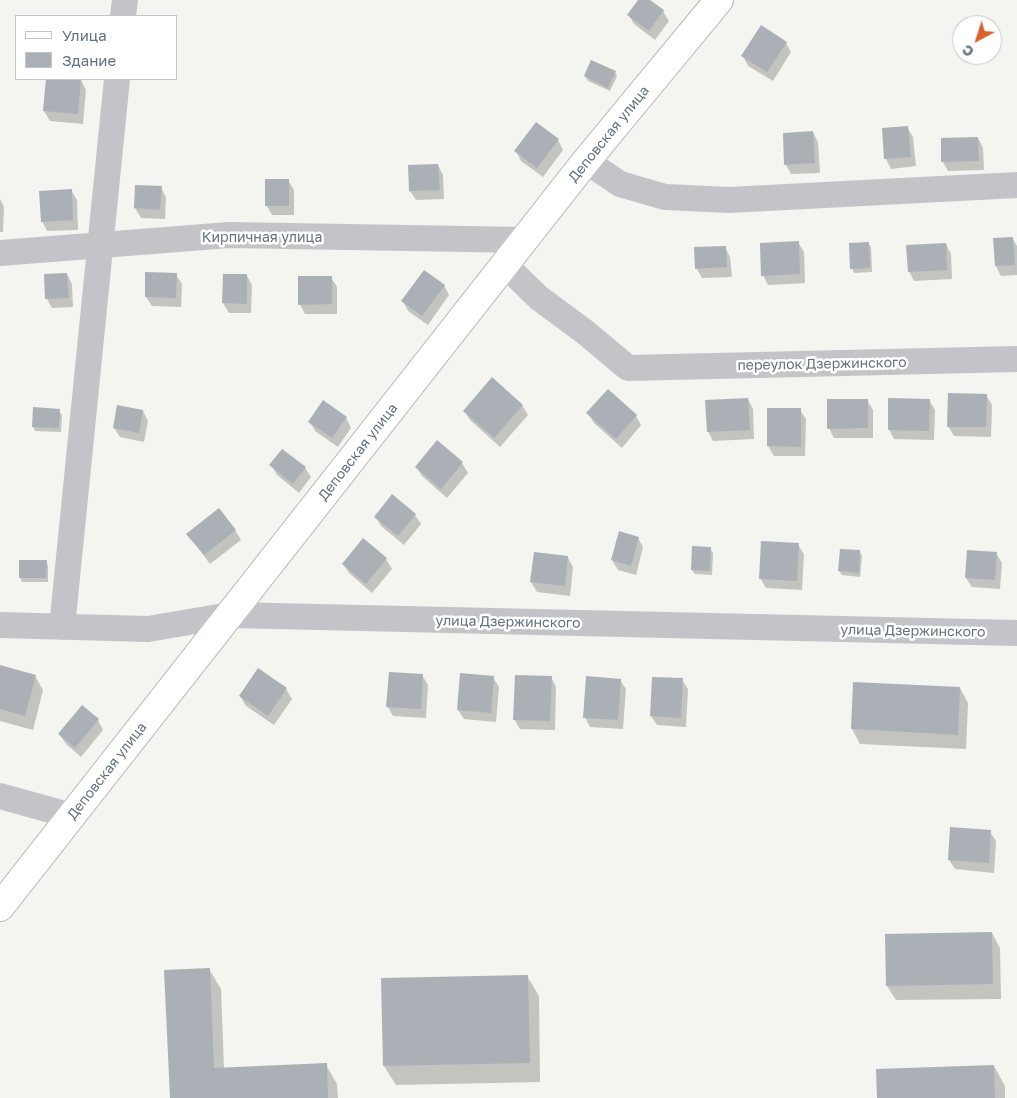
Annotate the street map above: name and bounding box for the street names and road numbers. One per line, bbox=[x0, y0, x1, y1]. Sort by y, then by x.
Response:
street label: Деповская улица bbox=[565, 83, 653, 185]
street label: Кирпичная улица bbox=[202, 230, 322, 246]
street label: переулок Дзержинского bbox=[737, 354, 907, 374]
street label: Деповская улица bbox=[315, 400, 401, 504]
street label: улица Дзержинского bbox=[435, 612, 581, 632]
street label: улица Дзержинского bbox=[840, 621, 986, 641]
street label: Деповская улица bbox=[64, 719, 150, 823]

